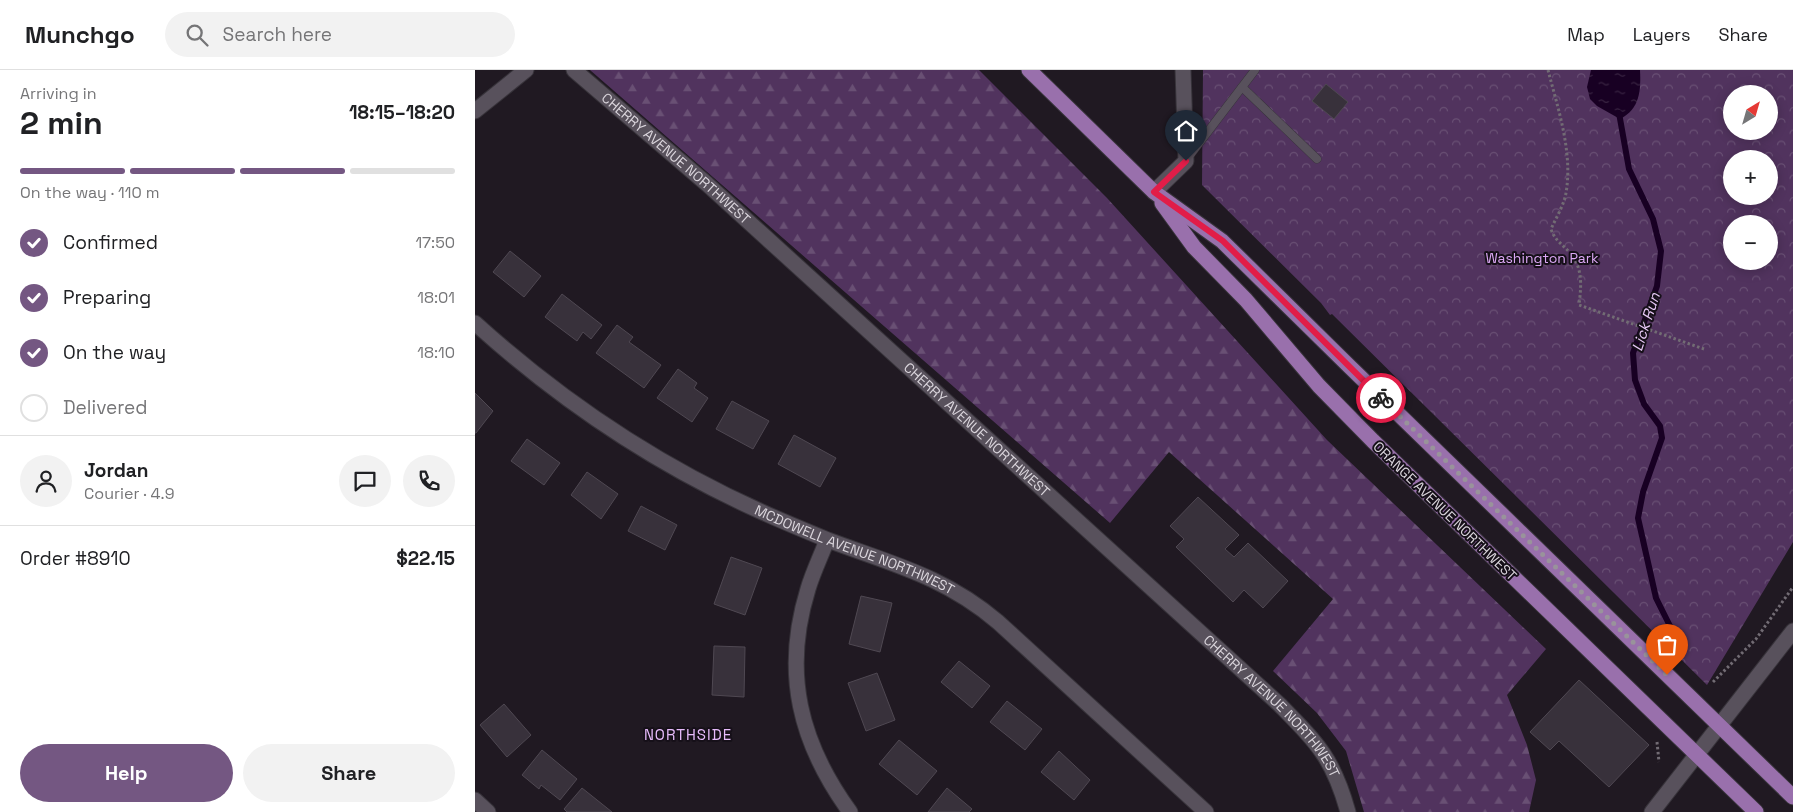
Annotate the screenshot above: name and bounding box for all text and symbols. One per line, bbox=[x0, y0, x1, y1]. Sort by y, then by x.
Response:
search box bbox=[165, 12, 515, 57]
text: Munchgo bbox=[25, 19, 135, 50]
icon: search bbox=[183, 21, 211, 49]
text: Search here bbox=[223, 22, 332, 47]
text: Map bbox=[1567, 23, 1605, 46]
text: Layers bbox=[1633, 23, 1690, 46]
text: Share bbox=[1718, 23, 1768, 46]
text: Arriving in bbox=[20, 83, 97, 104]
north arrow bbox=[1723, 85, 1777, 140]
map controls bbox=[1723, 85, 1778, 270]
street label: CHERRY AVENUE NORTHWEST bbox=[598, 89, 754, 228]
text: 18:15–18:20 bbox=[349, 100, 455, 125]
text: 2 min bbox=[20, 103, 103, 143]
pin bbox=[1165, 110, 1207, 161]
icon: home bbox=[1172, 117, 1200, 145]
button: + bbox=[1723, 150, 1778, 205]
text: On the way · 110 m bbox=[20, 182, 160, 203]
button: − bbox=[1723, 215, 1778, 270]
icon: check bbox=[20, 229, 48, 257]
text: Confirmed bbox=[63, 230, 158, 255]
text: 17:50 bbox=[415, 232, 455, 253]
park label: Washington Park bbox=[1485, 249, 1599, 267]
icon: check bbox=[20, 284, 48, 312]
text: Preparing bbox=[63, 285, 151, 310]
text: 18:01 bbox=[417, 287, 455, 308]
water label: Lick Run bbox=[1627, 289, 1664, 354]
icon: check bbox=[20, 339, 48, 367]
text: On the way bbox=[63, 340, 166, 365]
text: 18:10 bbox=[417, 342, 455, 363]
street label: CHERRY AVENUE NORTHWEST bbox=[900, 358, 1054, 501]
courier bbox=[1356, 373, 1406, 423]
icon: bike bbox=[1367, 384, 1395, 412]
text: Delivered bbox=[63, 395, 148, 420]
street label: ORANGE AVENUE NORTHWEST bbox=[1369, 438, 1521, 584]
button: person bbox=[20, 455, 72, 507]
button: chat bbox=[339, 455, 391, 507]
button: phone bbox=[403, 455, 455, 507]
text: Jordan bbox=[84, 458, 149, 483]
text: Courier · 4.9 bbox=[84, 483, 174, 504]
street label: MCDOWELL AVENUE NORTHWEST bbox=[752, 501, 958, 599]
text: Order #8910 bbox=[20, 546, 131, 571]
text: $22.15 bbox=[396, 546, 455, 571]
pin bbox=[1646, 624, 1688, 675]
street label: CHERRY AVENUE NORTHWEST bbox=[1200, 631, 1344, 780]
icon: bag bbox=[1653, 631, 1681, 659]
district label: NORTHSIDE bbox=[644, 725, 732, 744]
button: Help bbox=[20, 744, 233, 802]
button: Share bbox=[243, 744, 455, 802]

